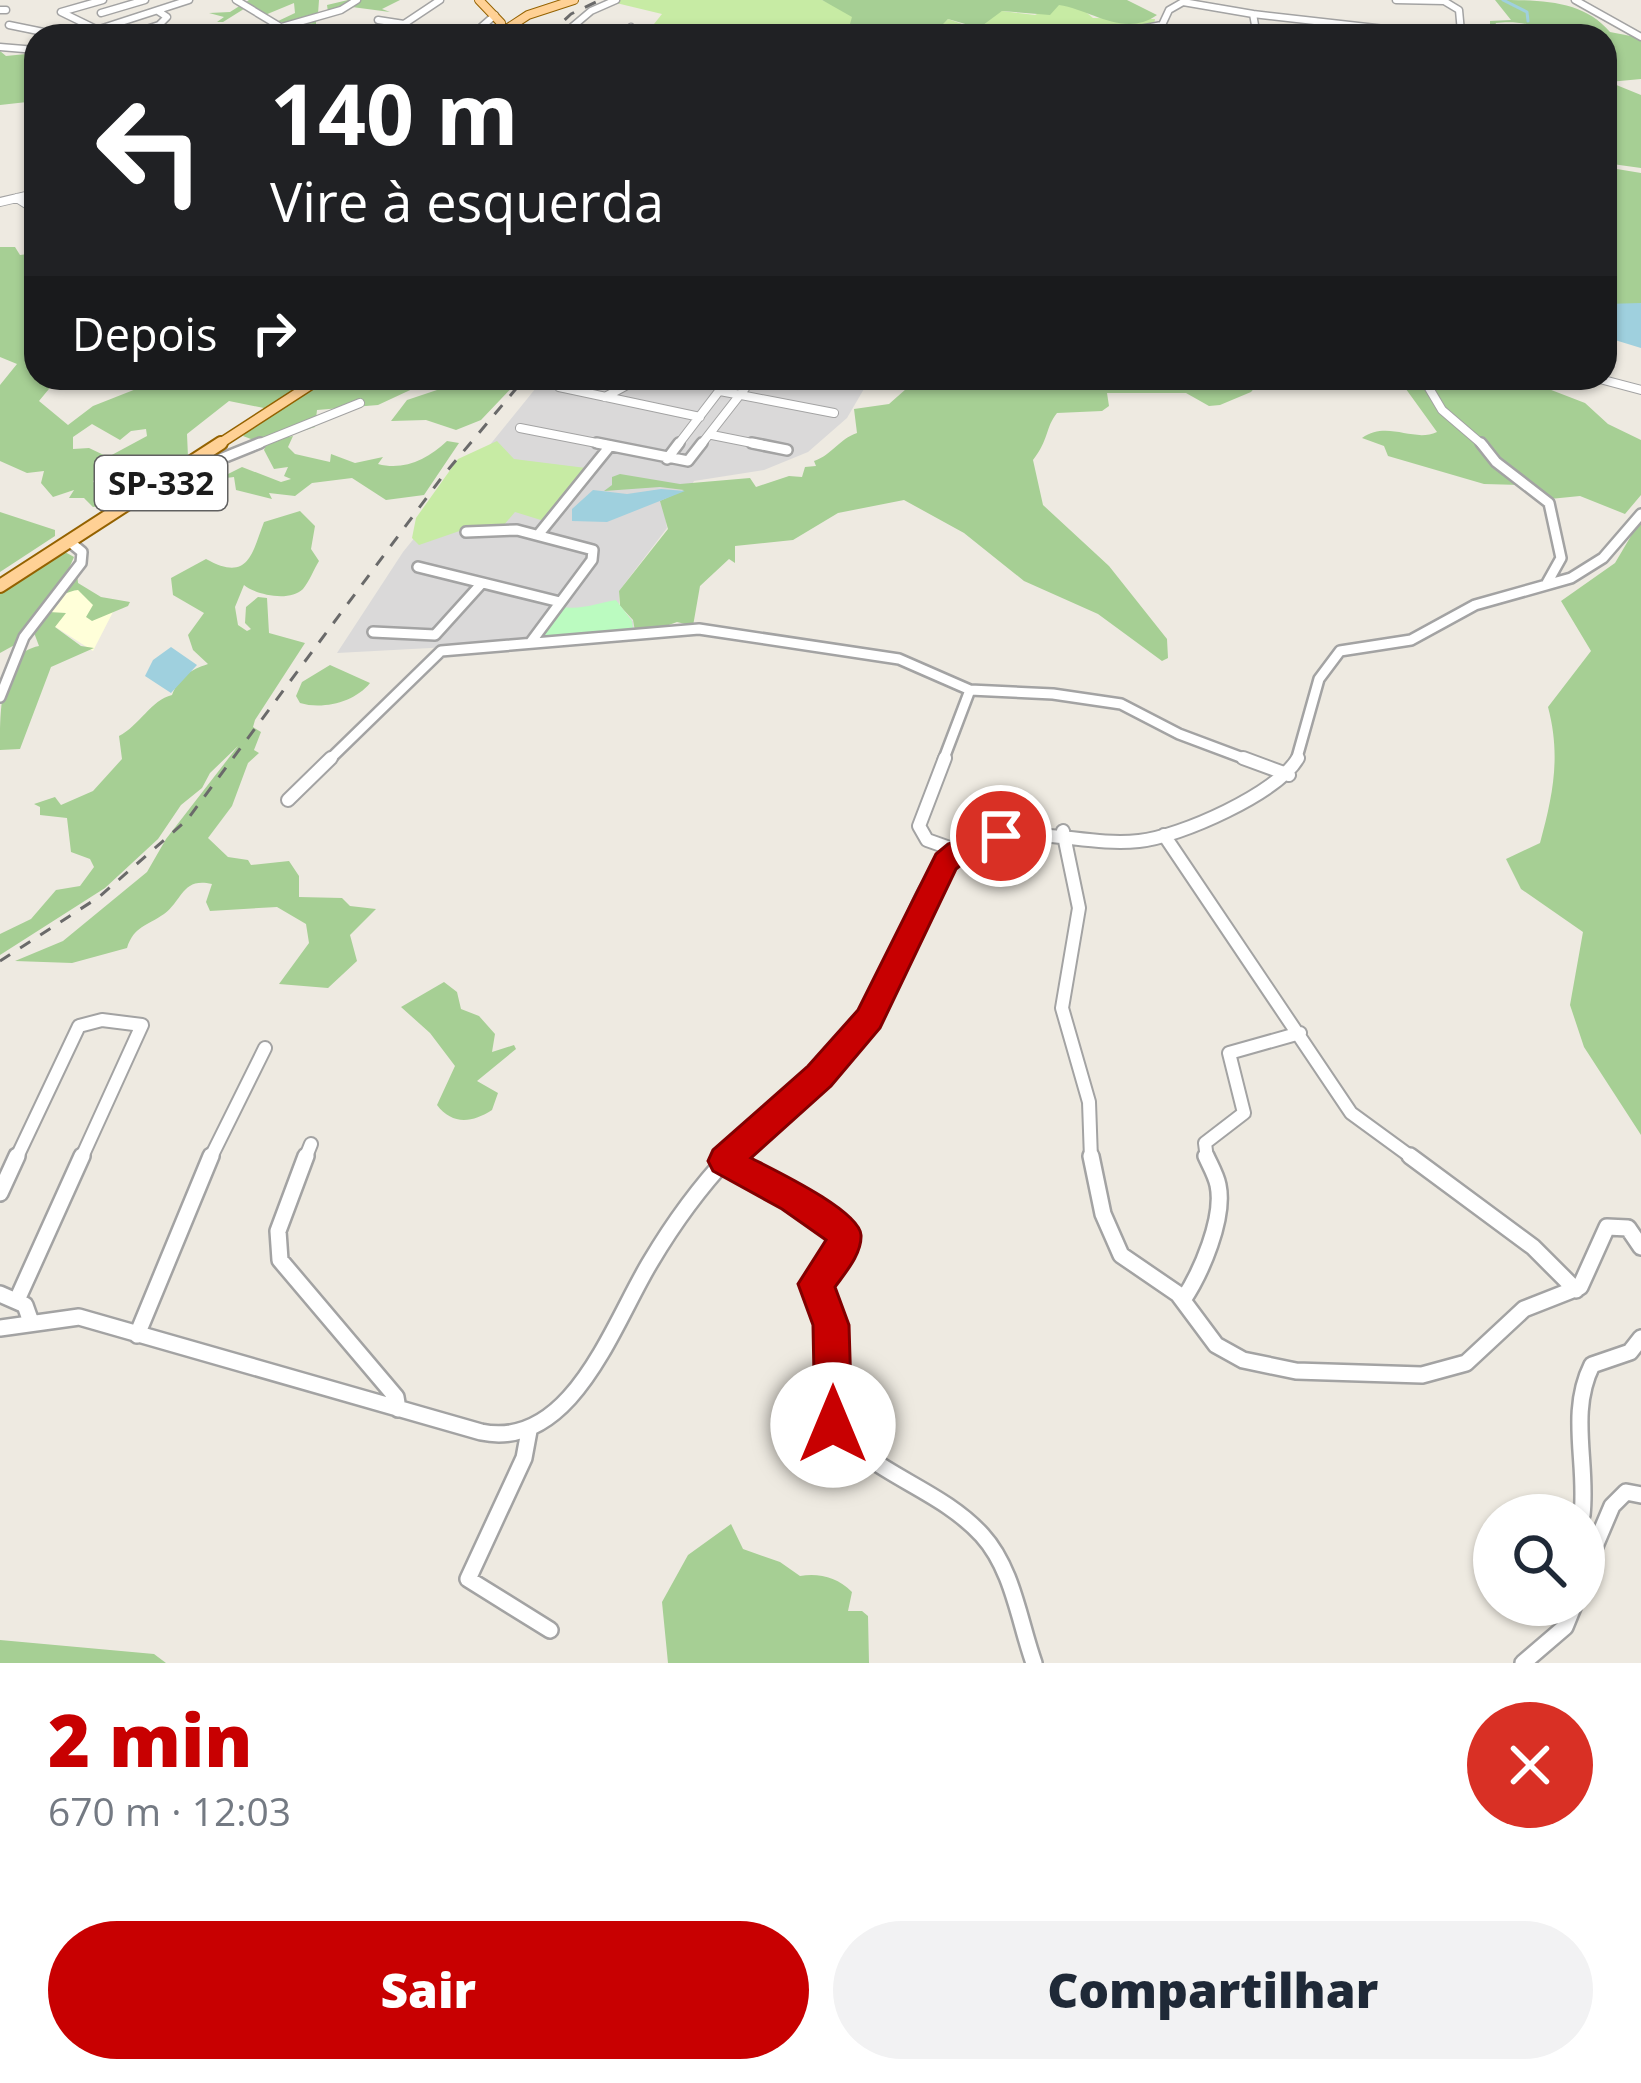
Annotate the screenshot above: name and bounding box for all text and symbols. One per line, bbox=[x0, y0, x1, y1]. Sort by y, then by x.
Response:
text: 140 m bbox=[270, 55, 518, 170]
icon: left bbox=[72, 72, 228, 228]
text: Vire à esquerda bbox=[270, 164, 664, 238]
icon: right bbox=[241, 300, 307, 366]
text: Depois bbox=[72, 303, 217, 364]
road number: SP-332 bbox=[95, 456, 227, 510]
pin bbox=[950, 785, 1052, 887]
icon: arrive bbox=[968, 803, 1034, 869]
position arrow bbox=[770, 1362, 896, 1488]
map controls bbox=[1473, 1494, 1605, 1626]
button: search bbox=[1473, 1494, 1605, 1626]
text: 2 min bbox=[48, 1690, 253, 1788]
button: close bbox=[1467, 1702, 1593, 1828]
text: 670 m · 12:03 bbox=[48, 1784, 291, 1837]
button: Sair bbox=[48, 1921, 809, 2059]
button: Compartilhar bbox=[833, 1921, 1593, 2059]

